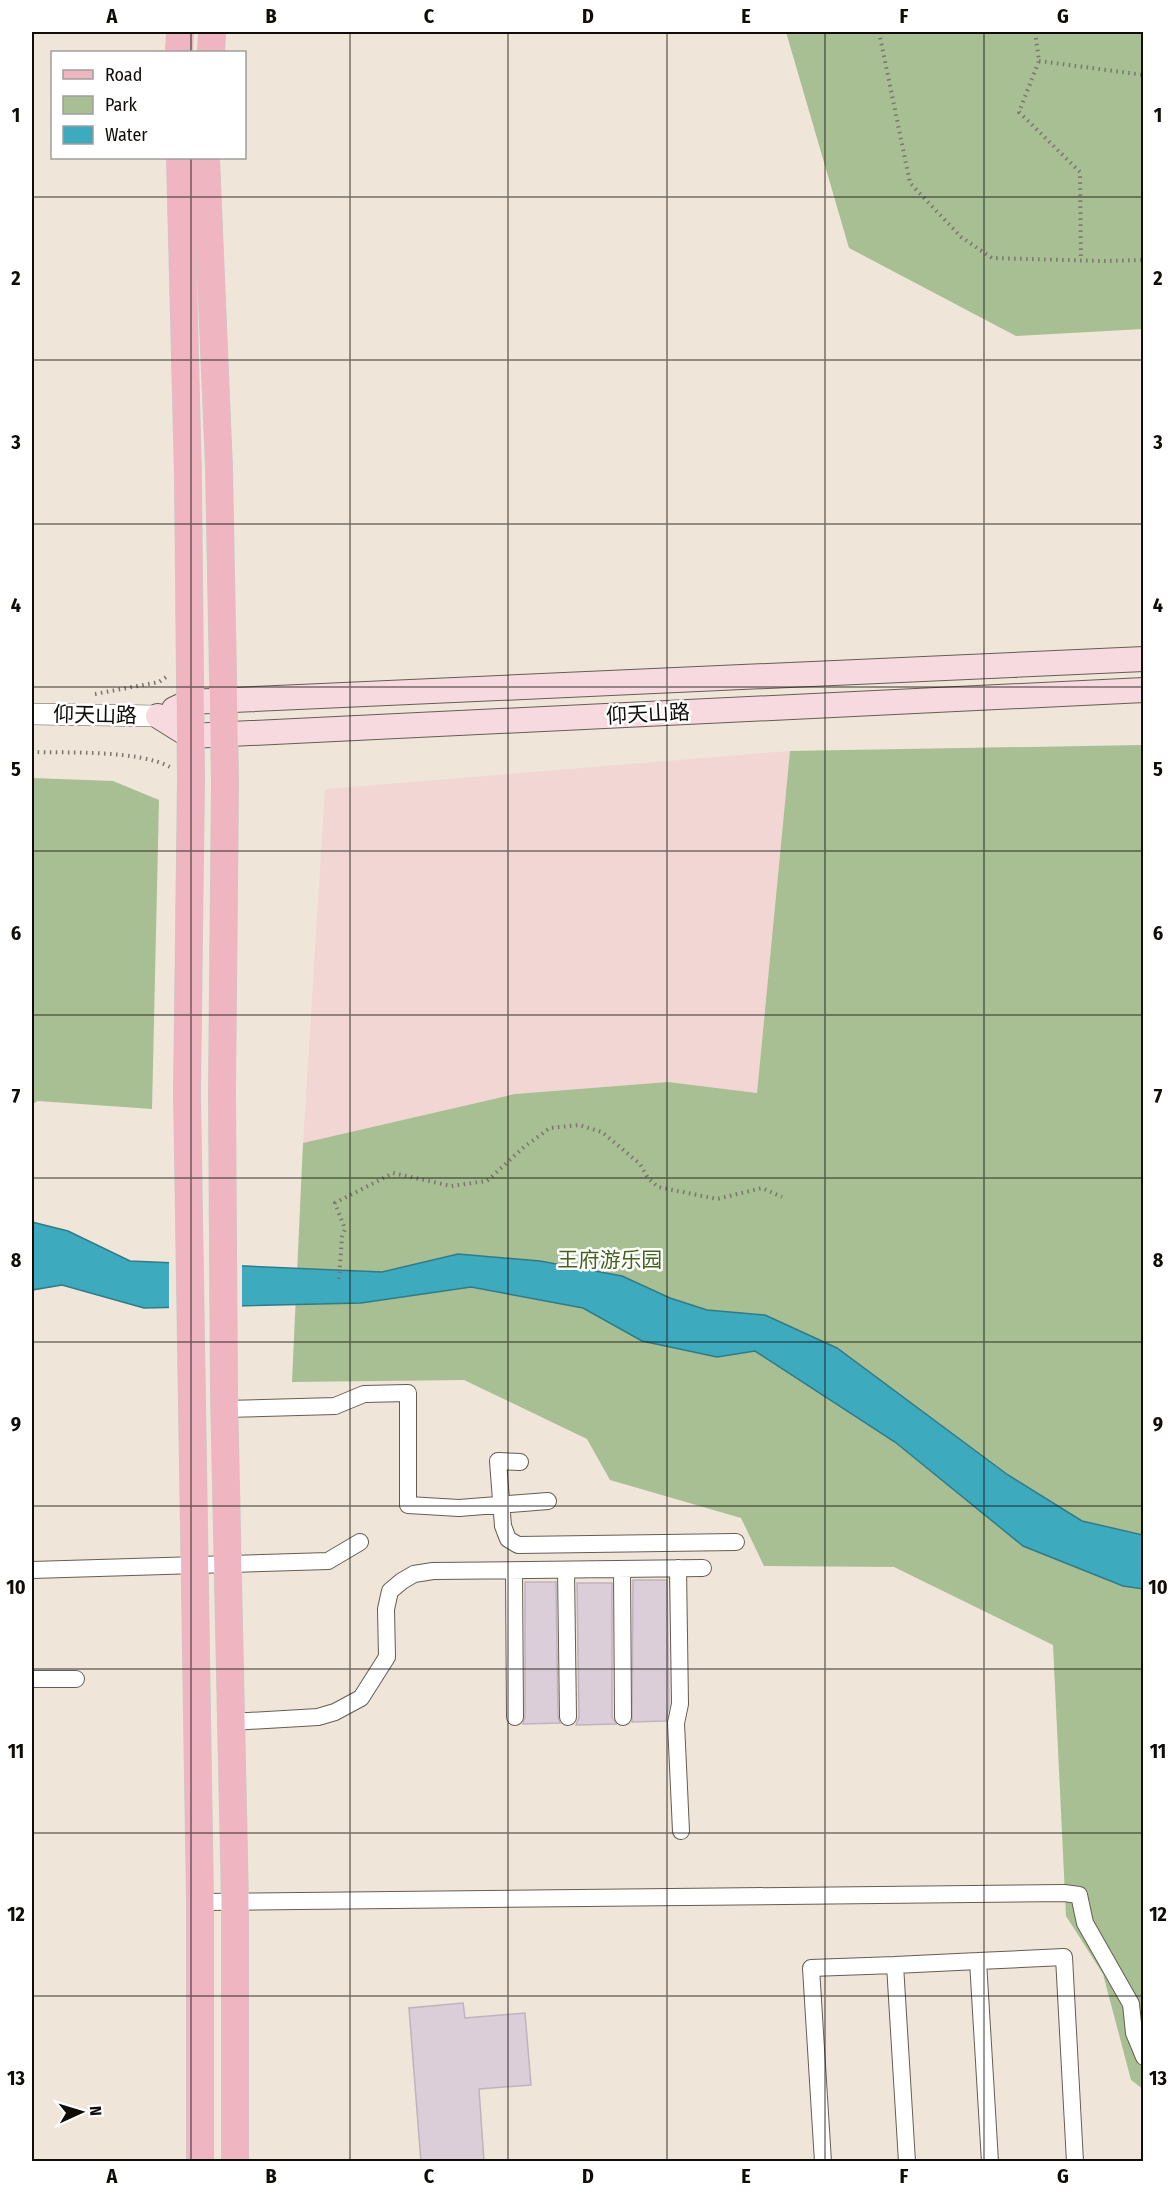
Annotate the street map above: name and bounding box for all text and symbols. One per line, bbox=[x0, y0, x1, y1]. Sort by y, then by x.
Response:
text: A bbox=[106, 4, 119, 28]
text: B bbox=[265, 4, 277, 28]
text: C bbox=[424, 4, 435, 28]
text: D bbox=[582, 4, 594, 28]
text: E bbox=[741, 4, 751, 28]
text: F bbox=[900, 4, 909, 28]
text: G bbox=[1057, 4, 1069, 28]
legend bbox=[51, 51, 246, 159]
text: Road bbox=[105, 64, 142, 86]
text: Park bbox=[105, 94, 138, 116]
text: 1 bbox=[12, 103, 20, 127]
text: 1 bbox=[1154, 103, 1162, 127]
text: Water bbox=[105, 124, 148, 146]
text: 2 bbox=[10, 266, 21, 290]
text: 2 bbox=[1152, 266, 1163, 290]
text: 3 bbox=[10, 430, 21, 454]
text: 3 bbox=[1152, 430, 1163, 454]
text: 4 bbox=[11, 593, 21, 617]
text: 4 bbox=[1153, 593, 1163, 617]
street label: 仰天山路 bbox=[605, 699, 691, 729]
street label: 仰天山路 bbox=[53, 701, 137, 729]
text: 5 bbox=[11, 757, 21, 781]
text: 5 bbox=[1153, 757, 1163, 781]
text: 6 bbox=[11, 921, 21, 945]
text: 6 bbox=[1153, 921, 1163, 945]
text: 7 bbox=[12, 1084, 21, 1108]
text: 7 bbox=[1154, 1084, 1163, 1108]
park label: 王府游乐园 bbox=[558, 1247, 663, 1273]
text: 8 bbox=[11, 1248, 22, 1272]
text: 8 bbox=[1153, 1248, 1164, 1272]
text: 9 bbox=[11, 1412, 21, 1436]
text: 9 bbox=[1153, 1412, 1163, 1436]
text: 10 bbox=[6, 1575, 26, 1599]
text: 10 bbox=[1148, 1575, 1168, 1599]
text: 11 bbox=[8, 1739, 24, 1763]
text: 11 bbox=[1150, 1739, 1166, 1763]
text: 12 bbox=[7, 1902, 25, 1926]
text: 12 bbox=[1149, 1902, 1167, 1926]
text: 13 bbox=[7, 2066, 25, 2090]
text: 13 bbox=[1149, 2066, 1167, 2090]
north arrow bbox=[51, 2082, 111, 2142]
text: N bbox=[86, 2106, 105, 2116]
text: A bbox=[106, 2164, 119, 2188]
text: B bbox=[265, 2164, 277, 2188]
text: C bbox=[424, 2164, 435, 2188]
text: D bbox=[582, 2164, 594, 2188]
text: E bbox=[741, 2164, 751, 2188]
text: F bbox=[900, 2164, 909, 2188]
text: G bbox=[1057, 2164, 1069, 2188]

